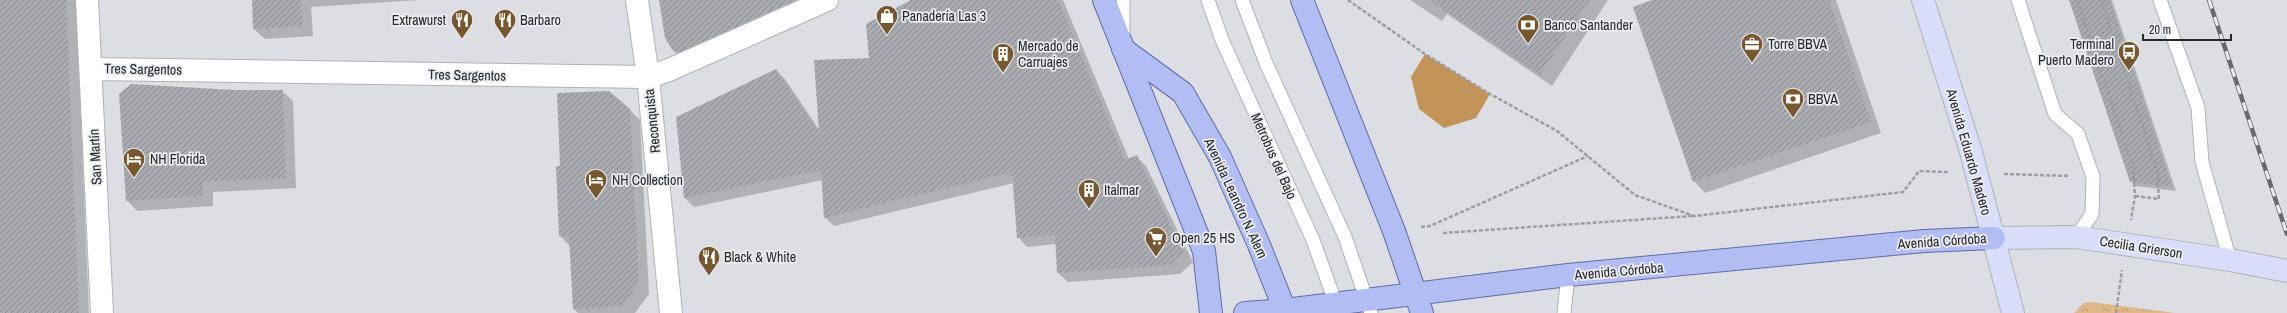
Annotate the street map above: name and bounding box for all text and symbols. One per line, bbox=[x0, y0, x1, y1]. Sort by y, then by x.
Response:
shop icon: Panadería Las 3 bbox=[874, 3, 900, 36]
restaurant icon: Extrawurst bbox=[449, 7, 475, 40]
restaurant icon: Barbaro bbox=[492, 7, 518, 40]
place label: Panadería Las 3 bbox=[902, 7, 986, 25]
place label: Extrawurst bbox=[392, 11, 446, 29]
place label: Barbaro bbox=[520, 11, 561, 29]
bank icon: Banco Santander bbox=[1515, 12, 1541, 45]
place label: Banco Santander bbox=[1544, 16, 1633, 34]
scale bar bbox=[2143, 16, 2231, 42]
text: 20 m bbox=[2149, 22, 2171, 38]
office icon: Torre BBVA bbox=[1739, 31, 1765, 64]
place label: Torre BBVA bbox=[1768, 35, 1827, 53]
place label: Terminal Puerto Madero bbox=[2038, 35, 2114, 69]
place label: Mercado de Carruajes bbox=[1018, 37, 1079, 71]
bus stop icon: Terminal Puerto Madero bbox=[2116, 39, 2142, 72]
building icon: Mercado de Carruajes bbox=[990, 41, 1016, 74]
street label: Tres Sargentos bbox=[104, 59, 182, 79]
street label: Tres Sargentos bbox=[428, 65, 506, 85]
bank icon: BBVA bbox=[1780, 86, 1806, 119]
street label: Avenida Eduardo Madero bbox=[1942, 86, 1996, 217]
street label: Reconquista bbox=[640, 87, 664, 154]
place label: BBVA bbox=[1808, 90, 1838, 108]
street label: Metrobus del Bajo bbox=[1247, 110, 1301, 202]
street label: San Martín bbox=[85, 128, 105, 186]
street label: Avenida Leandro N. Alem bbox=[1200, 134, 1272, 261]
hotel icon: NH Florida bbox=[121, 146, 147, 179]
place label: NH Florida bbox=[150, 150, 206, 168]
hotel icon: NH Collection bbox=[583, 167, 609, 200]
place label: NH Collection bbox=[612, 171, 683, 189]
building icon: Italmar bbox=[1076, 177, 1102, 210]
place label: Italmar bbox=[1104, 181, 1139, 199]
supermarket icon: Open 25 HS bbox=[1143, 225, 1169, 258]
place label: Open 25 HS bbox=[1172, 229, 1236, 247]
street label: Avenida Córdoba bbox=[1896, 229, 1988, 253]
street label: Cecilia Grierson bbox=[2098, 232, 2184, 262]
restaurant icon: Black & White bbox=[696, 244, 722, 277]
place label: Black & White bbox=[724, 248, 796, 266]
street label: Avenida Córdoba bbox=[1573, 258, 1665, 284]

